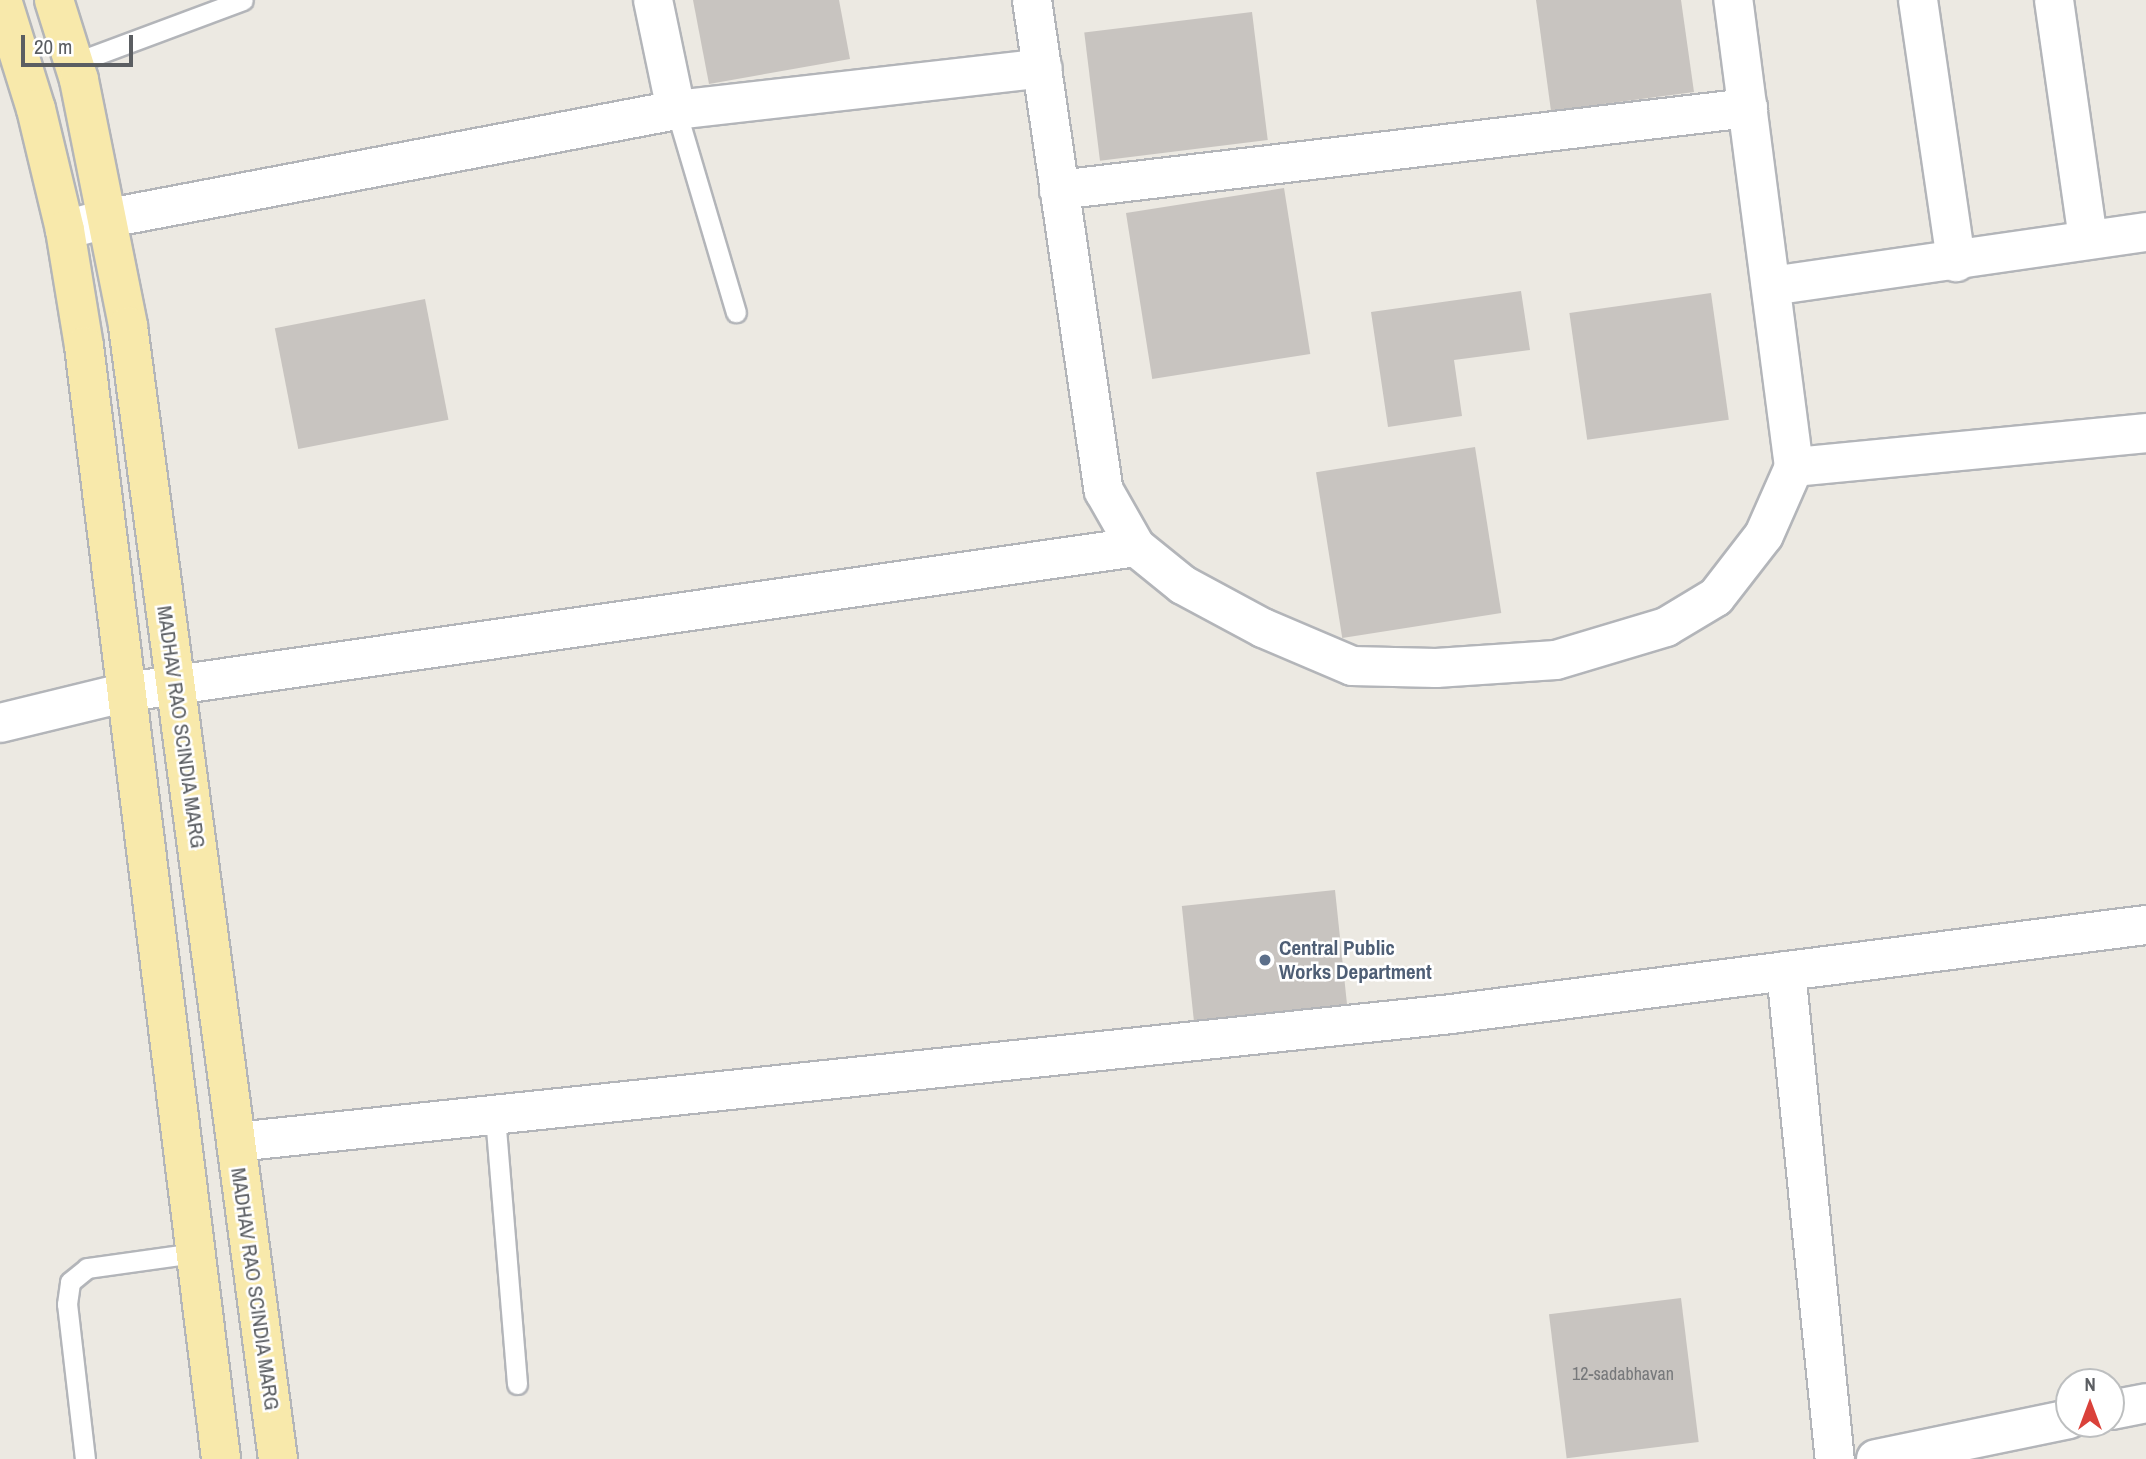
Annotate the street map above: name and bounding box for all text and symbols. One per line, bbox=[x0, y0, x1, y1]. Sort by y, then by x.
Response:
scale bar bbox=[24, 21, 136, 65]
text: 20 m bbox=[34, 32, 72, 61]
street label: MADHAV RAO SCINDIA MARG bbox=[151, 604, 211, 850]
place label: Central Public Works Department bbox=[1279, 935, 1432, 985]
marker: Central Public Works Department bbox=[1257, 952, 1273, 968]
street label: MADHAV RAO SCINDIA MARG bbox=[225, 1166, 285, 1412]
house number: 12-sadabhavan bbox=[1572, 1363, 1674, 1385]
north arrow bbox=[2055, 1368, 2125, 1438]
text: N bbox=[2084, 1371, 2096, 1397]

